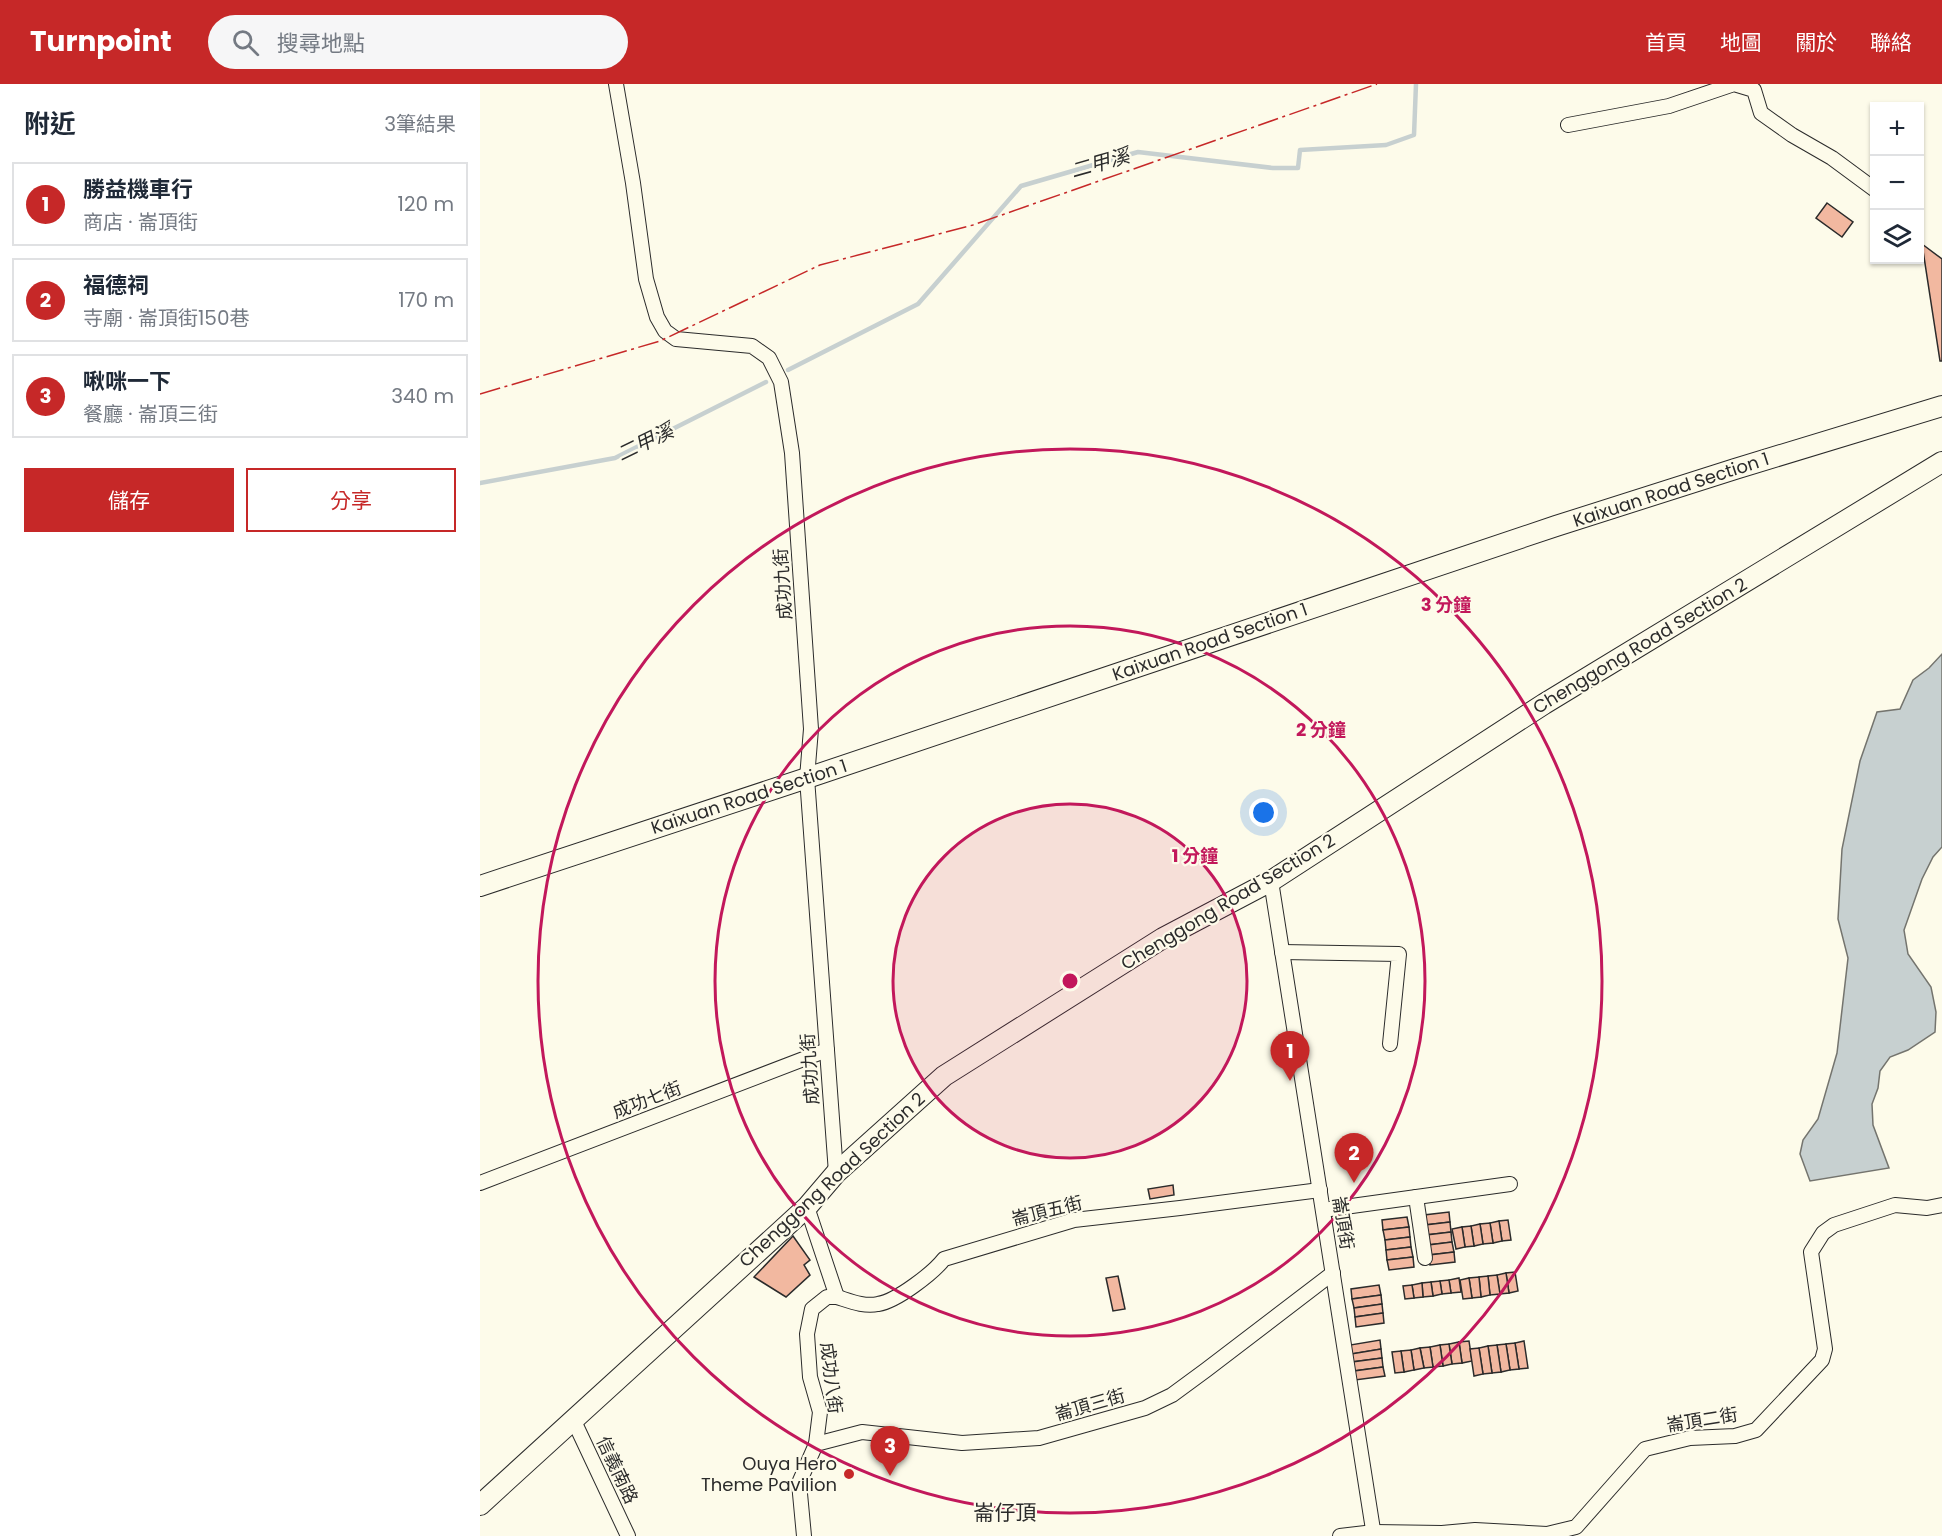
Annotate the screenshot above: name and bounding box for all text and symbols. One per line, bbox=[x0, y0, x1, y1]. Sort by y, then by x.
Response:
search box bbox=[208, 15, 628, 69]
text: Turnpoint bbox=[30, 22, 172, 61]
icon: search bbox=[229, 26, 262, 59]
text: 搜尋地點 bbox=[277, 28, 365, 59]
text: 首頁 bbox=[1645, 28, 1687, 57]
text: 地圖 bbox=[1720, 28, 1762, 57]
text: 關於 bbox=[1795, 28, 1837, 57]
text: 聯絡 bbox=[1870, 28, 1912, 57]
map controls bbox=[1870, 102, 1924, 264]
button: + bbox=[1870, 102, 1924, 156]
text: 附近 bbox=[24, 106, 76, 142]
text: 3筆結果 bbox=[384, 110, 456, 138]
water label: 二甲溪 bbox=[1067, 140, 1136, 185]
button: − bbox=[1870, 156, 1924, 210]
text: 勝益機車行 bbox=[83, 174, 193, 205]
text: 1 bbox=[42, 190, 49, 218]
text: 120 m bbox=[398, 190, 454, 218]
text: 商店 · 崙頂街 bbox=[83, 208, 198, 236]
button: layers bbox=[1870, 210, 1924, 264]
text: 福德祠 bbox=[83, 270, 149, 301]
text: 2 bbox=[40, 286, 51, 314]
text: 170 m bbox=[398, 286, 454, 314]
text: 寺廟 · 崙頂街150巷 bbox=[83, 304, 249, 332]
text: 啾咪一下 bbox=[83, 366, 171, 397]
text: 3 bbox=[39, 382, 52, 410]
text: 340 m bbox=[391, 382, 454, 410]
text: 餐廳 · 崙頂三街 bbox=[83, 400, 218, 428]
water label: 二甲溪 bbox=[612, 415, 681, 468]
street label: Kaixuan Road Section 1 bbox=[1570, 446, 1772, 533]
button: 儲存 bbox=[24, 468, 234, 532]
button: 分享 bbox=[246, 468, 456, 532]
street label: 成功九街 bbox=[768, 547, 797, 621]
street label: Chenggong Road Section 2 bbox=[1528, 572, 1752, 720]
text: 3 分鐘 bbox=[1421, 592, 1471, 617]
street label: Kaixuan Road Section 1 bbox=[1109, 596, 1311, 687]
text: 2 分鐘 bbox=[1296, 717, 1346, 742]
street label: Kaixuan Road Section 1 bbox=[648, 753, 850, 840]
your location bbox=[1249, 798, 1278, 827]
street label: Chenggong Road Section 2 bbox=[1116, 828, 1340, 976]
text: 1 分鐘 bbox=[1172, 843, 1218, 868]
centre of rings bbox=[1060, 971, 1080, 991]
street label: 成功九街 bbox=[795, 1032, 824, 1106]
pin: 1 bbox=[1270, 1032, 1310, 1081]
street label: 成功七街 bbox=[609, 1075, 685, 1124]
street label: Chenggong Road Section 2 bbox=[733, 1087, 930, 1273]
pin: 2 bbox=[1334, 1134, 1374, 1183]
street label: 崙頂五街 bbox=[1009, 1190, 1085, 1231]
street label: 崙頂街 bbox=[1327, 1194, 1360, 1252]
street label: 成功八街 bbox=[815, 1341, 848, 1415]
street label: 崙頂三街 bbox=[1052, 1383, 1128, 1426]
street label: 崙頂二街 bbox=[1664, 1402, 1739, 1437]
pin: 3 bbox=[870, 1426, 910, 1476]
street label: 信義南路 bbox=[591, 1432, 644, 1508]
place label: Ouya Hero Theme Pavilion bbox=[701, 1451, 837, 1497]
marker: Ouya Hero Theme Pavilion bbox=[842, 1467, 856, 1481]
district label: 崙仔頂 bbox=[974, 1498, 1037, 1527]

